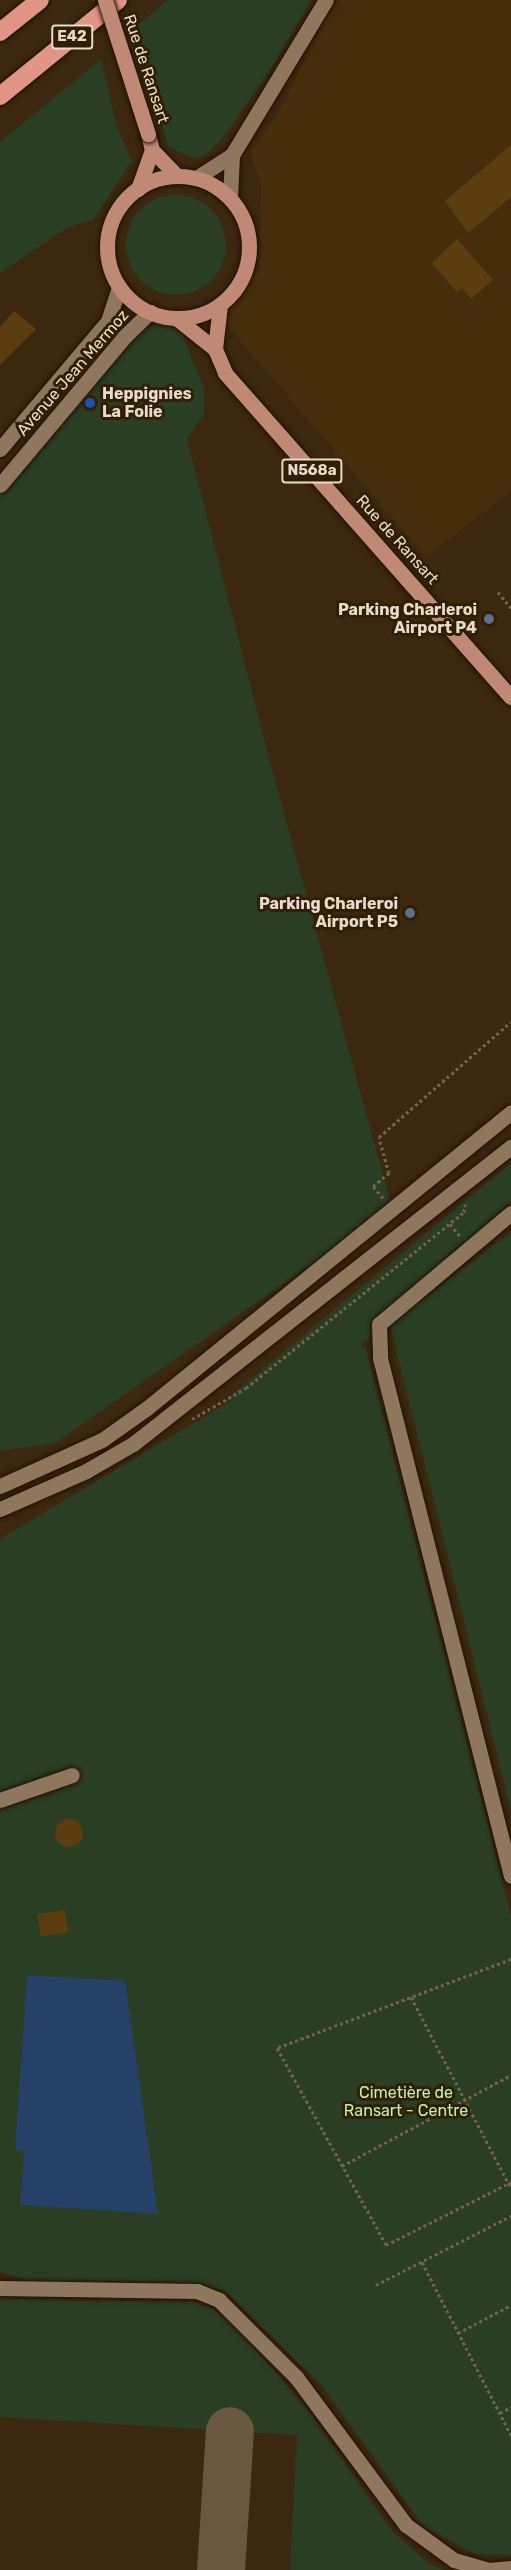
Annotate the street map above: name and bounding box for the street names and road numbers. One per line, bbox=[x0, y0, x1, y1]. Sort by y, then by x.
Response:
street label: Rue de Ransart bbox=[119, 12, 173, 126]
road number: E42 bbox=[51, 25, 93, 49]
street label: Avenue Jean Mermoz bbox=[13, 306, 133, 440]
road number: N568a bbox=[280, 459, 344, 483]
street label: Rue de Ransart bbox=[352, 491, 442, 589]

